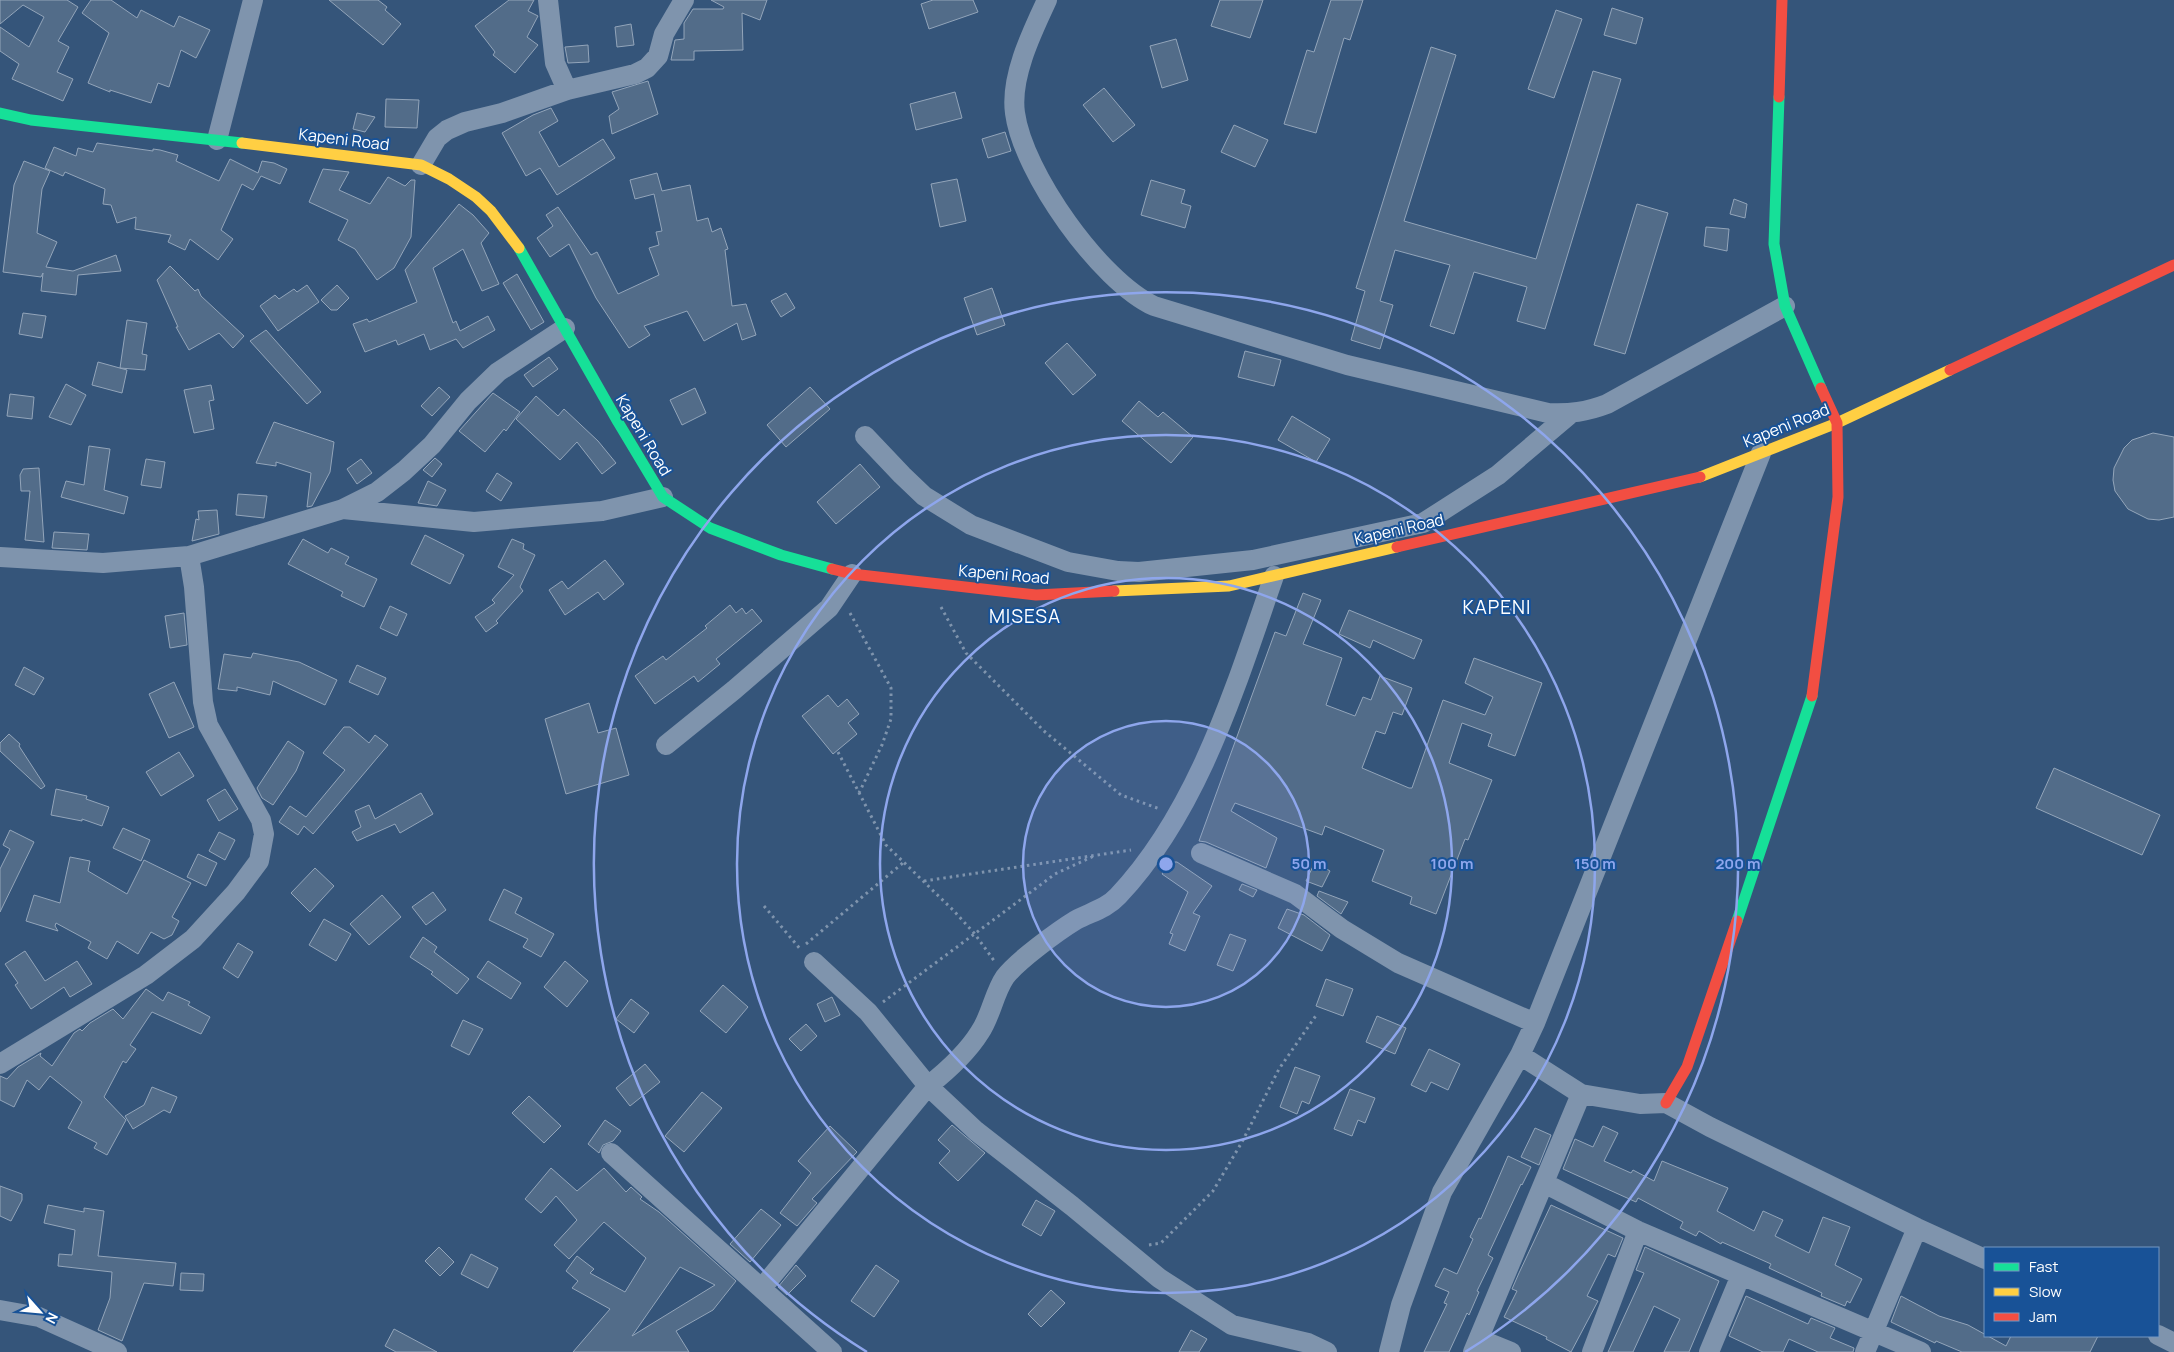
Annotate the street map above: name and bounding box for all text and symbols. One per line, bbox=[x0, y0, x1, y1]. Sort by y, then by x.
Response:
street label: Kapeni Road bbox=[297, 123, 391, 155]
street label: Kapeni Road bbox=[611, 390, 677, 480]
street label: Kapeni Road bbox=[1740, 398, 1832, 452]
street label: Kapeni Road bbox=[1352, 508, 1446, 550]
street label: Kapeni Road bbox=[958, 559, 1050, 589]
district label: KAPENI bbox=[1462, 594, 1532, 620]
district label: MISESA bbox=[989, 603, 1061, 629]
text: 50 m bbox=[1291, 853, 1327, 874]
text: 100 m bbox=[1431, 853, 1473, 874]
text: 150 m bbox=[1574, 853, 1616, 874]
text: 200 m bbox=[1715, 853, 1761, 874]
centre of rings bbox=[1157, 855, 1175, 873]
legend bbox=[1984, 1247, 2159, 1337]
text: Fast bbox=[2029, 1256, 2058, 1277]
text: Slow bbox=[2029, 1281, 2062, 1302]
north arrow bbox=[15, 1287, 65, 1337]
text: Jam bbox=[2029, 1306, 2057, 1327]
text: N bbox=[41, 1309, 63, 1327]

